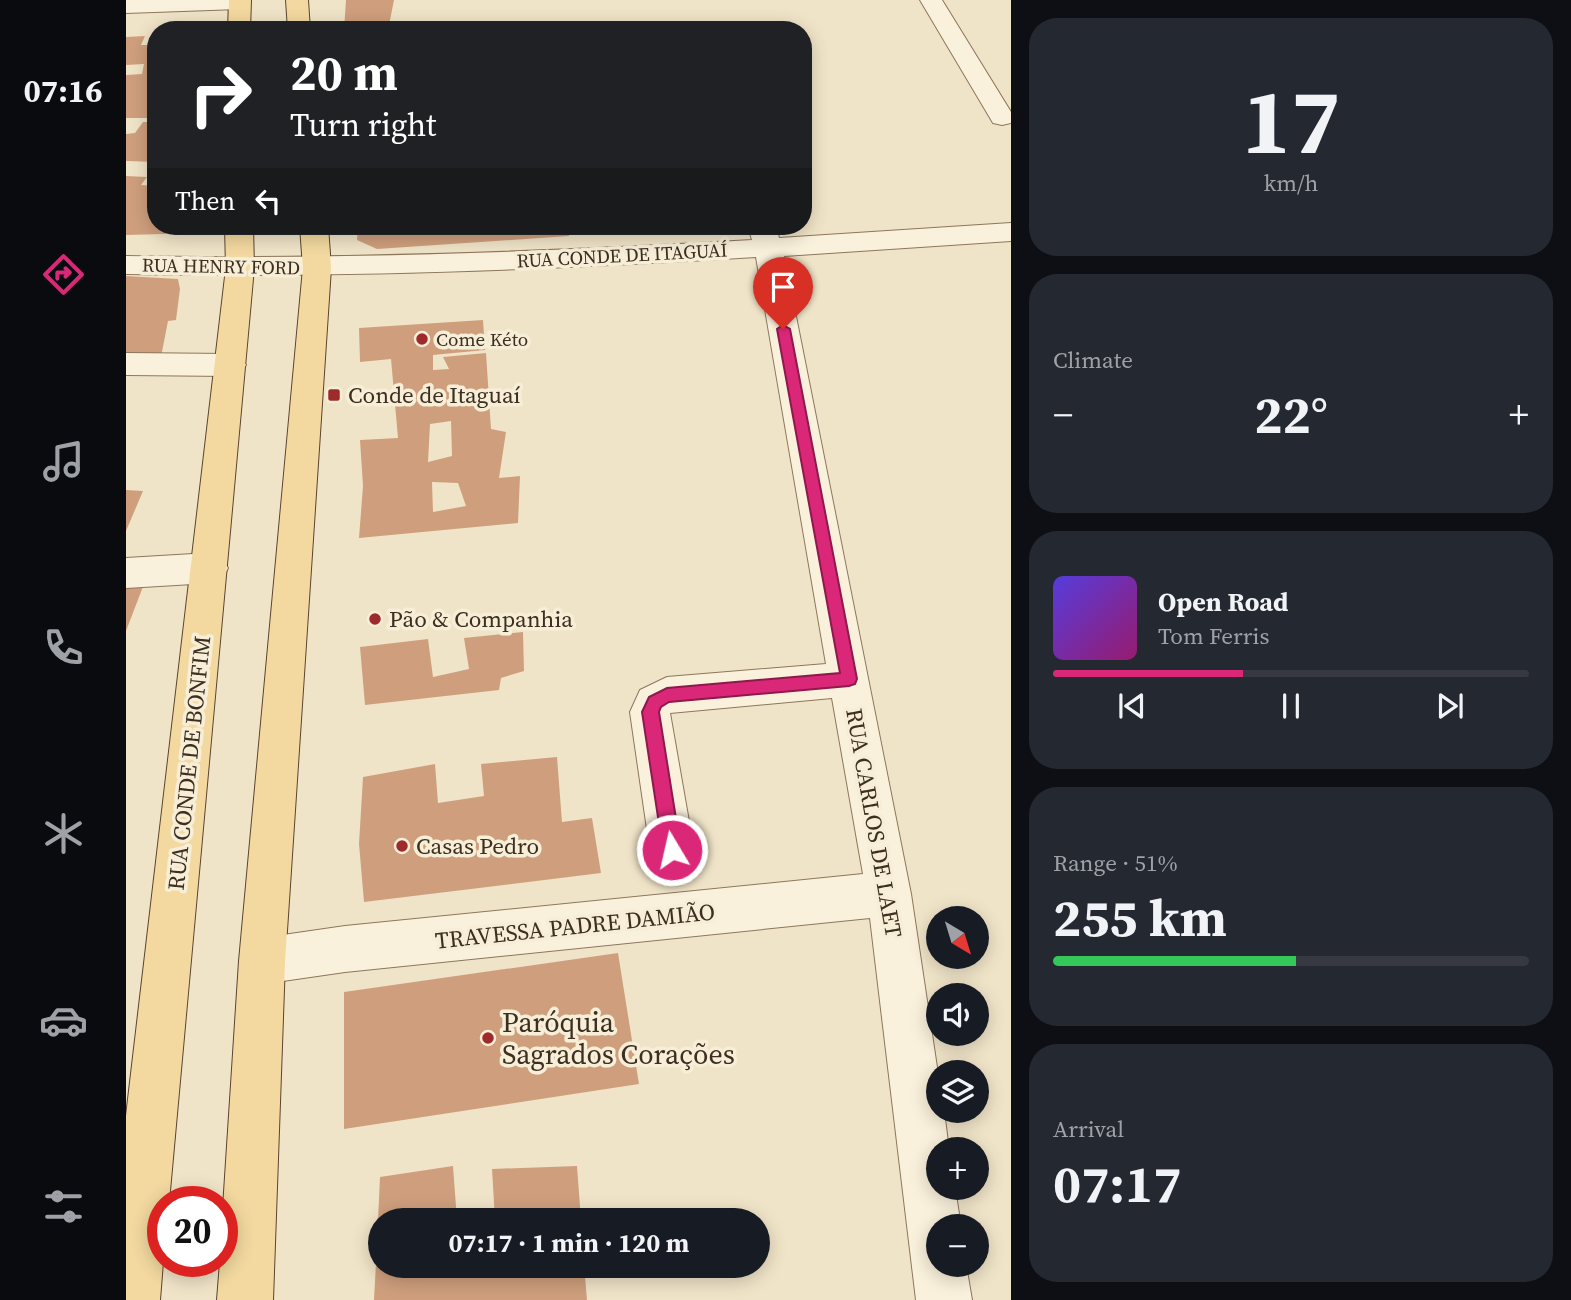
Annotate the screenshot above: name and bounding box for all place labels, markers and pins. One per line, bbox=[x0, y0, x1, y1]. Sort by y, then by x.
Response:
pin bbox=[753, 257, 813, 329]
place label: Come Kéto bbox=[436, 326, 528, 352]
marker: Come Kéto bbox=[414, 331, 430, 347]
place label: Conde de Itaguaí bbox=[348, 379, 521, 411]
marker: Conde de Itaguaí bbox=[326, 387, 342, 403]
place label: Pão & Companhia bbox=[389, 603, 573, 635]
marker: Pão & Companhia bbox=[367, 611, 383, 627]
place label: Casas Pedro bbox=[416, 830, 539, 862]
marker: Casas Pedro bbox=[394, 838, 410, 854]
place label: Paróquia Sagrados Corações bbox=[502, 1003, 735, 1073]
marker: Paróquia Sagrados Corações bbox=[480, 1030, 496, 1046]

